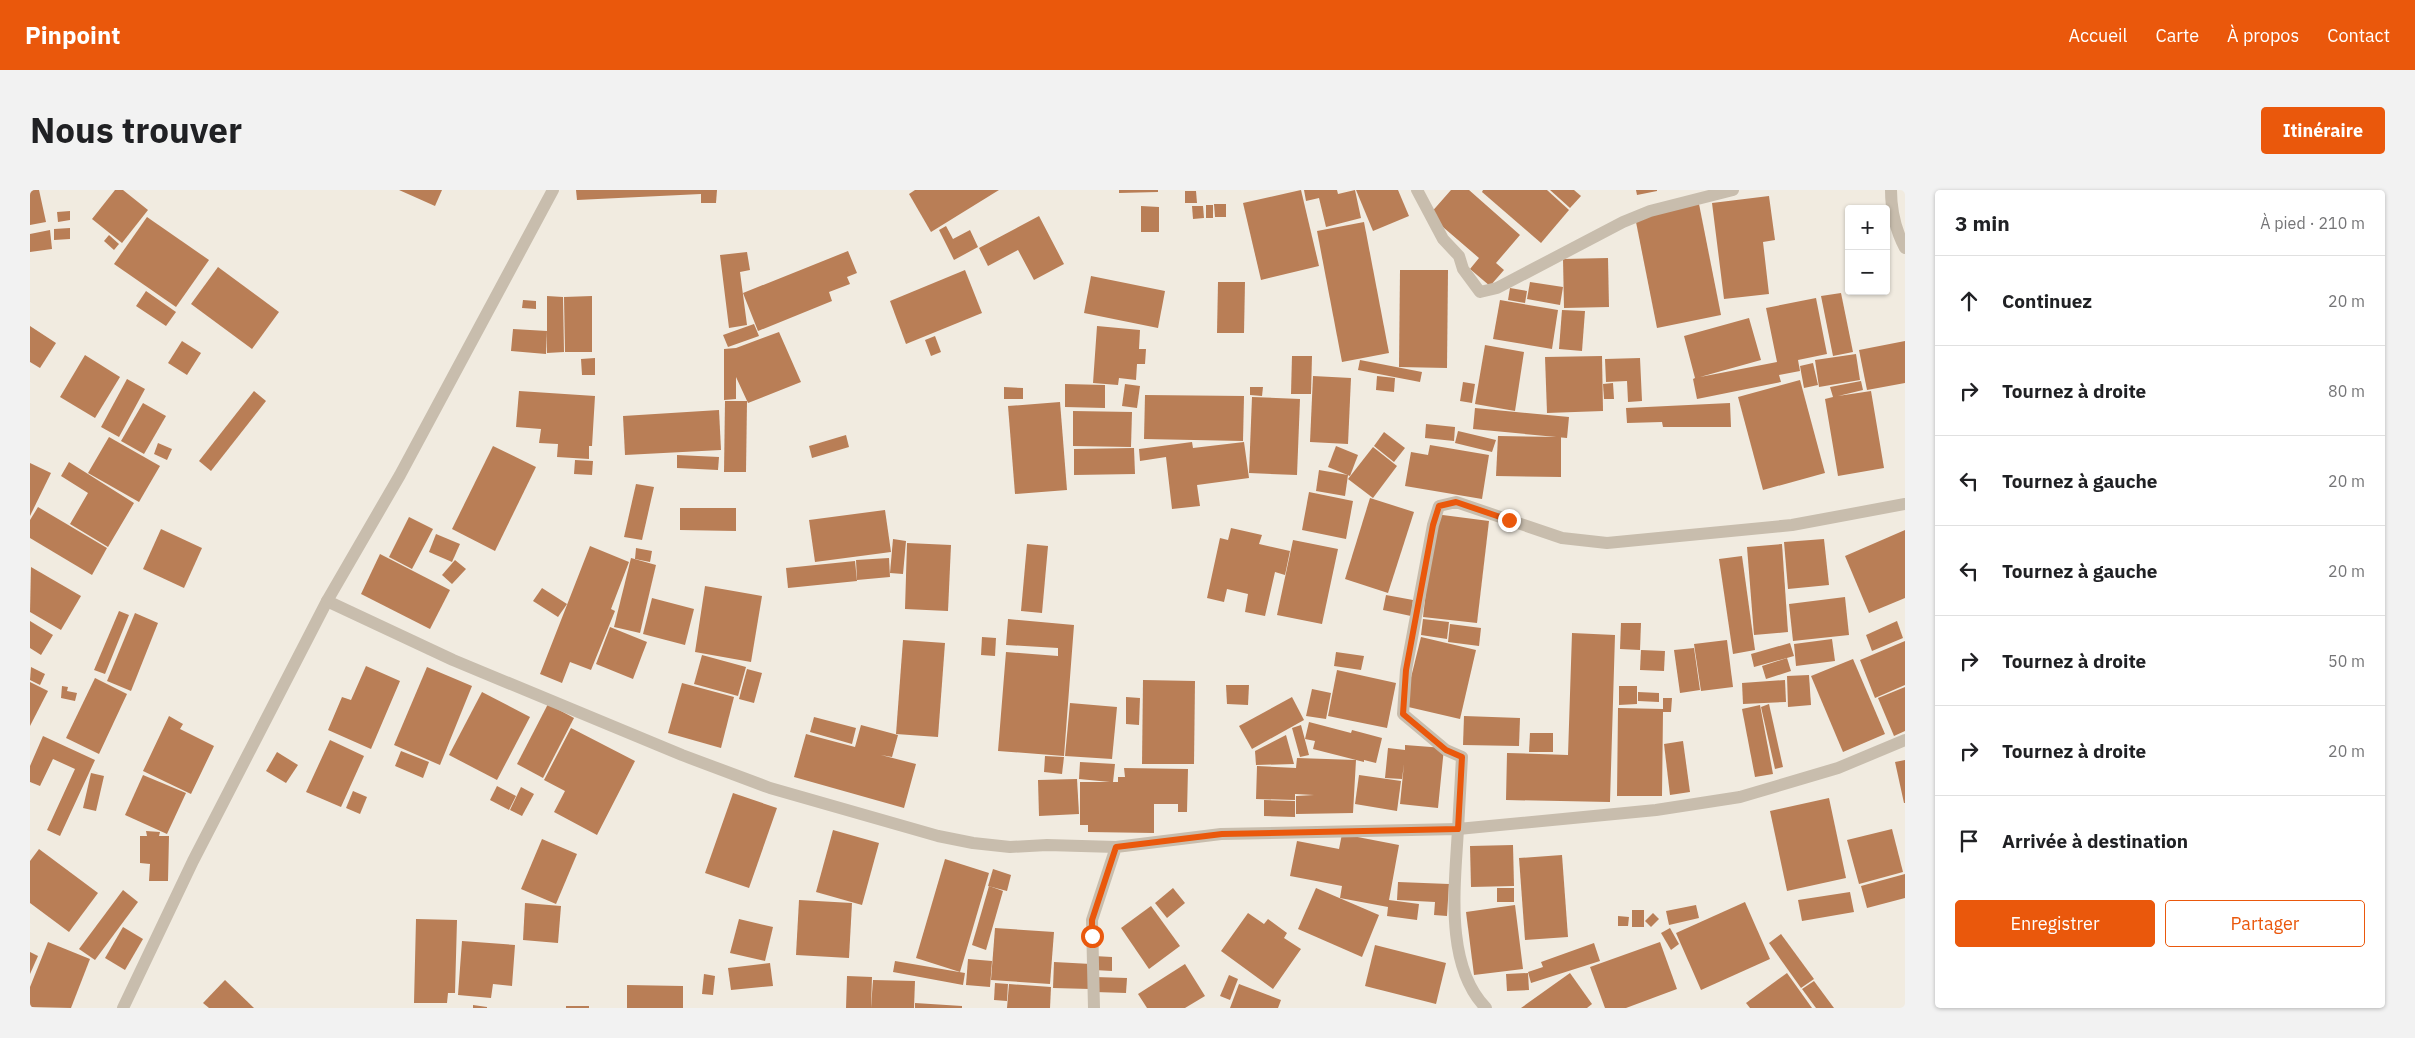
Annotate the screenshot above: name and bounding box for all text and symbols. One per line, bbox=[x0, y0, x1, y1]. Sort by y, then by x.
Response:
text: Pinpoint bbox=[25, 19, 120, 51]
text: Accueil bbox=[2068, 24, 2127, 47]
text: Carte bbox=[2155, 24, 2199, 47]
text: À propos bbox=[2227, 24, 2299, 47]
text: Contact bbox=[2327, 24, 2390, 47]
text: Nous trouver bbox=[30, 107, 242, 153]
button: Itinéraire bbox=[2261, 107, 2385, 154]
map controls bbox=[1845, 205, 1890, 295]
button: + bbox=[1845, 205, 1890, 250]
text: 3 min bbox=[1955, 209, 2010, 237]
text: À pied · 210 m bbox=[2260, 213, 2365, 233]
button: − bbox=[1845, 250, 1890, 295]
icon: ahead bbox=[1955, 287, 1983, 315]
text: Continuez bbox=[2002, 289, 2092, 313]
text: 20 m bbox=[2328, 291, 2365, 311]
icon: right bbox=[1955, 377, 1983, 405]
text: Tournez à droite bbox=[2002, 379, 2146, 403]
text: 80 m bbox=[2328, 381, 2365, 401]
icon: left bbox=[1955, 467, 1983, 495]
text: Tournez à gauche bbox=[2002, 469, 2158, 493]
text: 20 m bbox=[2328, 471, 2365, 491]
route end bbox=[1498, 509, 1521, 532]
icon: left bbox=[1955, 557, 1983, 585]
text: Tournez à gauche bbox=[2002, 559, 2158, 583]
text: 20 m bbox=[2328, 561, 2365, 581]
icon: right bbox=[1955, 647, 1983, 675]
text: Tournez à droite bbox=[2002, 649, 2146, 673]
text: 50 m bbox=[2328, 651, 2365, 671]
icon: right bbox=[1955, 737, 1983, 765]
text: Tournez à droite bbox=[2002, 739, 2146, 763]
text: 20 m bbox=[2328, 741, 2365, 761]
icon: arrive bbox=[1955, 827, 1983, 855]
text: Arrivée à destination bbox=[2002, 829, 2188, 853]
button: Enregistrer bbox=[1955, 900, 2155, 947]
button: Partager bbox=[2165, 900, 2365, 947]
route start bbox=[1081, 925, 1104, 948]

